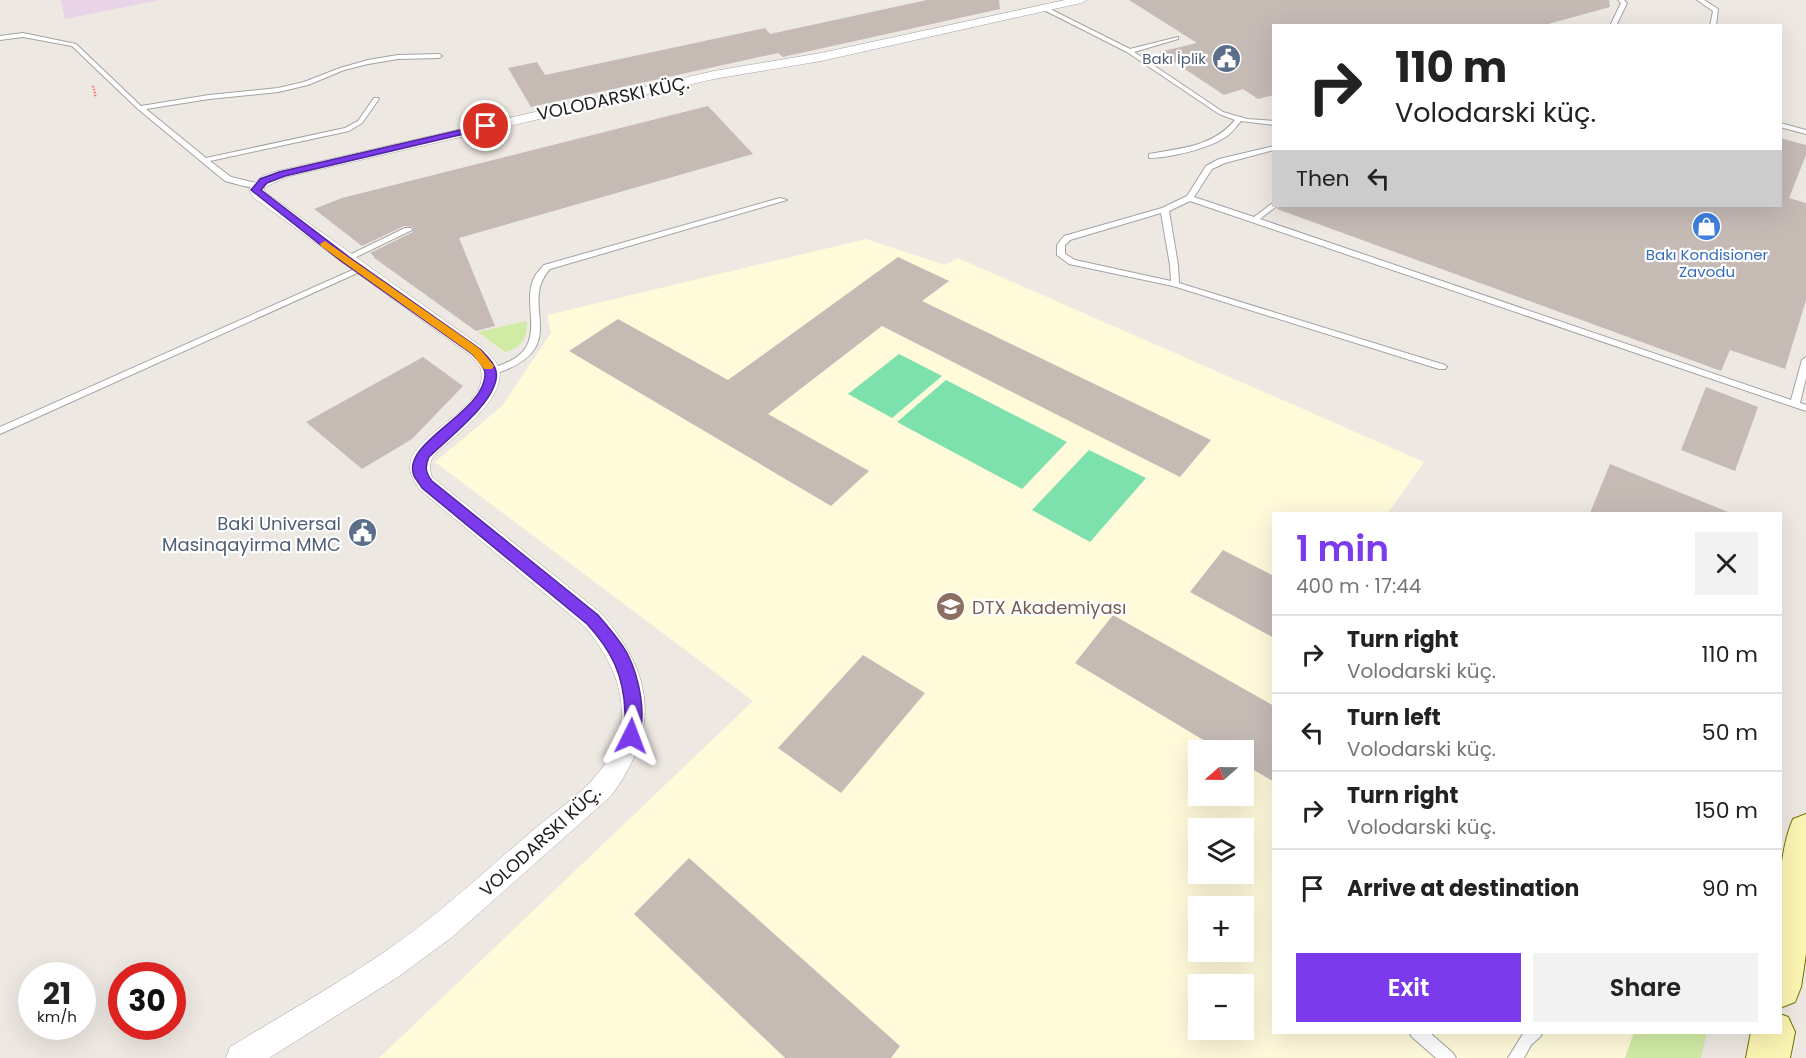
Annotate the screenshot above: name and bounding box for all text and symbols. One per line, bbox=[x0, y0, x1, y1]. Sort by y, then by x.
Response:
text: 110 m bbox=[1395, 38, 1507, 97]
public building icon: Bakı İplik bbox=[1211, 42, 1243, 74]
place label: Bakı İplik bbox=[1142, 48, 1206, 69]
icon: right bbox=[1296, 48, 1374, 126]
street label: VOLODARSKI KÜÇ. bbox=[534, 70, 692, 126]
text: Volodarski küç. bbox=[1395, 94, 1596, 131]
pin bbox=[460, 100, 511, 151]
icon: arrive bbox=[469, 109, 502, 142]
icon: left bbox=[1362, 162, 1395, 195]
text: Then bbox=[1296, 163, 1350, 194]
shop icon: Bakı Kondisioner Zavodu bbox=[1691, 211, 1723, 243]
place label: Bakı Kondisioner Zavodu bbox=[1646, 244, 1769, 282]
place label: Baki Universal Masinqayirma MMC bbox=[162, 511, 341, 557]
public building icon: Baki Universal Masinqayirma MMC bbox=[346, 517, 378, 549]
text: 1 min bbox=[1296, 523, 1389, 574]
button: close bbox=[1695, 532, 1758, 595]
text: 400 m · 17:44 bbox=[1296, 572, 1421, 600]
school or university icon: DTX Akademiyası bbox=[935, 591, 967, 623]
place label: DTX Akademiyası bbox=[972, 595, 1126, 620]
text: Turn right bbox=[1347, 624, 1458, 655]
icon: right bbox=[1296, 638, 1329, 671]
text: 110 m bbox=[1702, 639, 1758, 670]
text: Volodarski küç. bbox=[1347, 657, 1496, 685]
text: Turn left bbox=[1347, 702, 1441, 733]
position arrow bbox=[599, 704, 663, 768]
icon: left bbox=[1296, 716, 1329, 749]
text: 50 m bbox=[1702, 717, 1758, 748]
text: Volodarski küç. bbox=[1347, 735, 1496, 763]
north arrow bbox=[1188, 740, 1254, 806]
map controls bbox=[1188, 740, 1254, 1040]
street label: VOLODARSKI KÜÇ. bbox=[474, 780, 606, 902]
text: Turn right bbox=[1347, 780, 1458, 811]
icon: right bbox=[1296, 794, 1329, 827]
text: 150 m bbox=[1695, 795, 1758, 826]
text: Volodarski küç. bbox=[1347, 813, 1496, 841]
button: layers bbox=[1188, 818, 1254, 884]
icon: arrive bbox=[1296, 872, 1329, 905]
text: Arrive at destination bbox=[1347, 873, 1579, 904]
text: 90 m bbox=[1702, 873, 1758, 904]
button: + bbox=[1188, 896, 1254, 962]
button: Exit bbox=[1296, 953, 1521, 1022]
button: Share bbox=[1533, 953, 1758, 1022]
speed limit sign: 30 bbox=[108, 962, 186, 1040]
text: 21 bbox=[43, 972, 71, 1015]
button: − bbox=[1188, 974, 1254, 1040]
text: km/h bbox=[37, 1006, 77, 1027]

